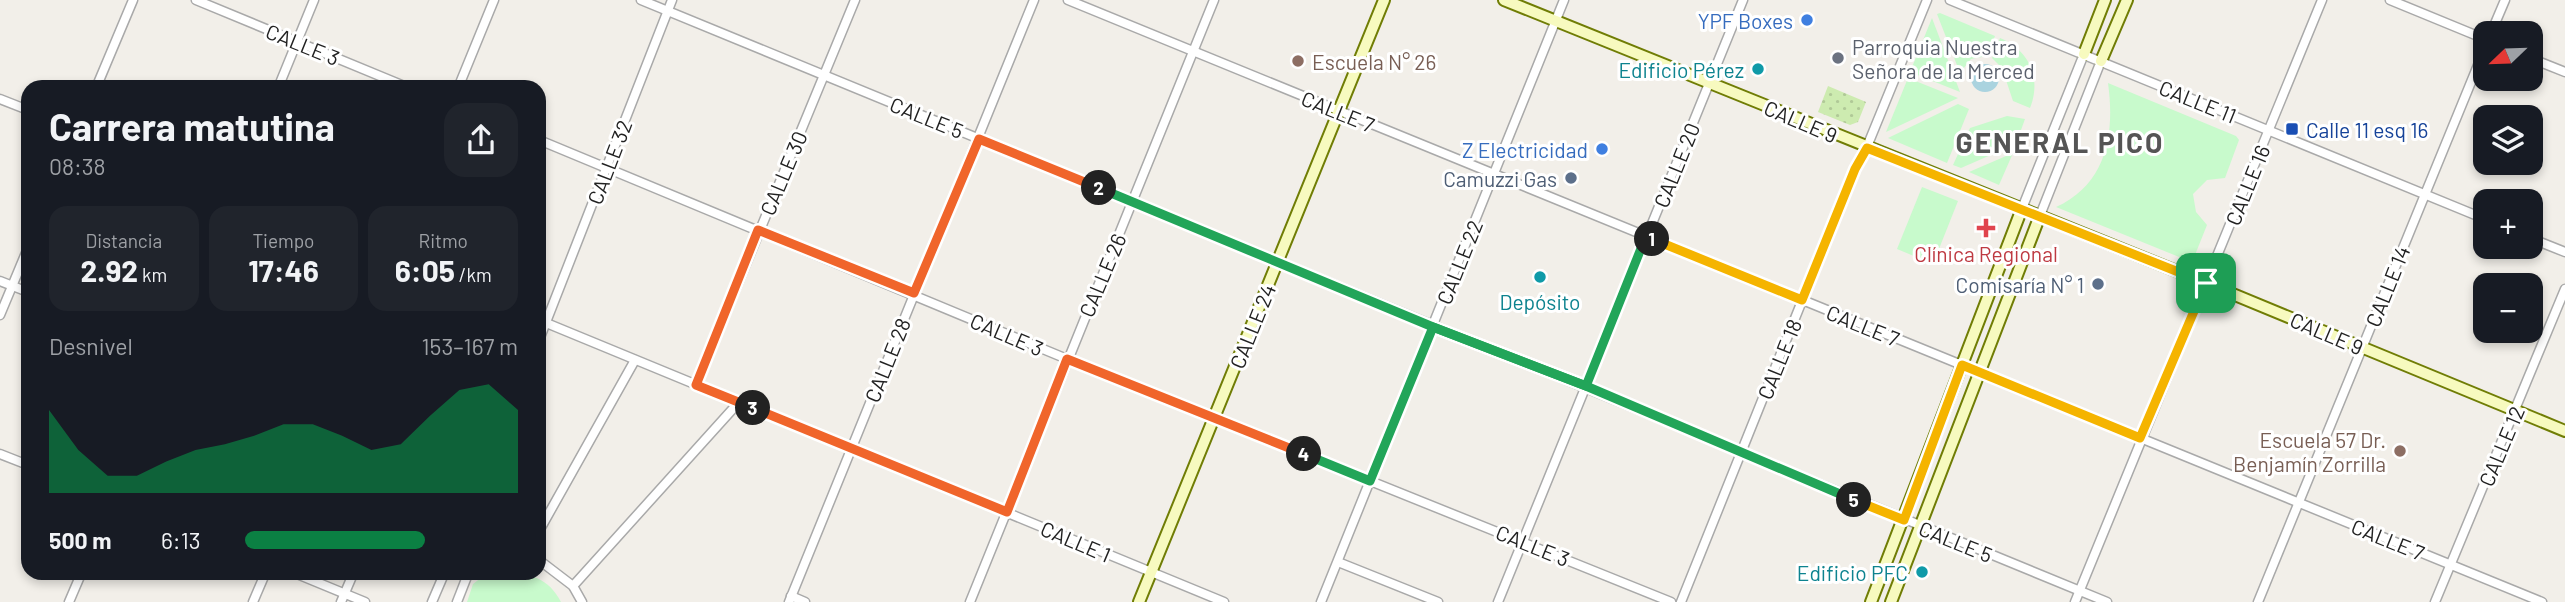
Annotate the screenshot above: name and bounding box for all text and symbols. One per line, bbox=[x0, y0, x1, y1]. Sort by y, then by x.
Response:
place label: YPF Boxes bbox=[1698, 8, 1793, 33]
marker: YPF Boxes bbox=[1799, 12, 1815, 28]
street label: CALLE 3 bbox=[263, 18, 343, 70]
north arrow bbox=[2473, 21, 2543, 91]
map controls bbox=[2473, 21, 2543, 343]
place label: Parroquia Nuestra Señora de la Merced bbox=[1852, 34, 2035, 83]
place label: Escuela N° 26 bbox=[1312, 49, 1436, 74]
marker: Parroquia Nuestra Señora de la Merced bbox=[1830, 50, 1846, 66]
marker: Escuela N° 26 bbox=[1290, 53, 1306, 69]
place label: Edificio Pérez bbox=[1618, 57, 1744, 82]
marker: Edificio Pérez bbox=[1750, 61, 1766, 77]
street label: CALLE 11 bbox=[2156, 74, 2240, 128]
street label: CALLE 7 bbox=[1298, 85, 1378, 137]
street label: CALLE 5 bbox=[887, 91, 967, 143]
street label: CALLE 9 bbox=[1761, 94, 1841, 148]
text: Carrera matutina bbox=[49, 103, 335, 149]
button: share bbox=[444, 103, 518, 177]
button: layers bbox=[2473, 105, 2543, 175]
street label: CALLE 32 bbox=[582, 116, 636, 208]
place label: Calle 11 esq 16 bbox=[2306, 117, 2428, 142]
street label: CALLE 20 bbox=[1648, 119, 1704, 211]
marker: Calle 11 esq 16 bbox=[2284, 121, 2300, 137]
district label: GENERAL PICO bbox=[1956, 125, 2164, 159]
street label: CALLE 30 bbox=[754, 127, 812, 219]
place label: Z Electricidad bbox=[1462, 137, 1588, 162]
marker: Z Electricidad bbox=[1594, 141, 1610, 157]
street label: CALLE 16 bbox=[2220, 141, 2274, 229]
text: 08:38 bbox=[49, 152, 106, 180]
place label: Camuzzi Gas bbox=[1443, 166, 1557, 191]
pin: 2 bbox=[1082, 170, 1116, 206]
marker: Camuzzi Gas bbox=[1563, 170, 1579, 186]
text: 2 bbox=[1093, 176, 1104, 199]
button: + bbox=[2473, 189, 2543, 259]
street label: CALLE 22 bbox=[1431, 216, 1487, 308]
marker: Clínica Regional bbox=[1976, 218, 1996, 238]
pin: 1 bbox=[1634, 222, 1670, 256]
text: 1 bbox=[1648, 227, 1655, 250]
text: Distancia bbox=[85, 229, 162, 252]
text: Tiempo bbox=[253, 229, 314, 252]
text: Ritmo bbox=[419, 229, 468, 252]
street label: CALLE 26 bbox=[1073, 229, 1131, 321]
place label: Clínica Regional bbox=[1914, 241, 2058, 266]
street label: CALLE 14 bbox=[2359, 242, 2415, 330]
text: 2.92 bbox=[80, 252, 138, 288]
text: 17:46 bbox=[248, 252, 319, 288]
text: 6:05 bbox=[395, 252, 455, 288]
pin bbox=[2176, 253, 2236, 313]
text: km bbox=[138, 263, 167, 286]
text: /km bbox=[455, 263, 492, 286]
icon: arrive bbox=[2187, 264, 2225, 302]
marker: Depósito bbox=[1532, 269, 1548, 285]
place label: Comisaría N° 1 bbox=[1956, 272, 2084, 297]
button: − bbox=[2473, 273, 2543, 343]
marker: Comisaría N° 1 bbox=[2090, 276, 2106, 292]
street label: CALLE 24 bbox=[1224, 280, 1280, 372]
place label: Depósito bbox=[1499, 289, 1581, 314]
street label: CALLE 7 bbox=[1823, 299, 1903, 351]
street label: CALLE 9 bbox=[2287, 306, 2367, 360]
street label: CALLE 3 bbox=[967, 307, 1047, 361]
street label: CALLE 28 bbox=[859, 314, 915, 406]
street label: CALLE 18 bbox=[1752, 315, 1806, 403]
text: Desnivel bbox=[49, 332, 133, 360]
text: 153–167 m bbox=[422, 332, 518, 360]
pin: 3 bbox=[736, 390, 770, 426]
text: 3 bbox=[747, 396, 758, 419]
street label: CALLE 12 bbox=[2473, 402, 2529, 490]
place label: Escuela 57 Dr. Benjamín Zorrilla bbox=[2233, 427, 2386, 476]
pin: 4 bbox=[1286, 436, 1322, 472]
text: 4 bbox=[1298, 442, 1309, 465]
marker: Escuela 57 Dr. Benjamín Zorrilla bbox=[2392, 443, 2408, 459]
pin: 5 bbox=[1836, 482, 1871, 518]
text: 5 bbox=[1848, 488, 1859, 511]
street label: CALLE 7 bbox=[2348, 513, 2428, 565]
street label: CALLE 1 bbox=[1037, 515, 1115, 567]
street label: CALLE 5 bbox=[1916, 515, 1996, 567]
street label: CALLE 3 bbox=[1493, 519, 1573, 571]
text: 500 m bbox=[49, 526, 111, 554]
text: 6:13 bbox=[161, 526, 201, 554]
place label: Edificio PFC bbox=[1797, 560, 1908, 585]
marker: Edificio PFC bbox=[1914, 564, 1930, 580]

